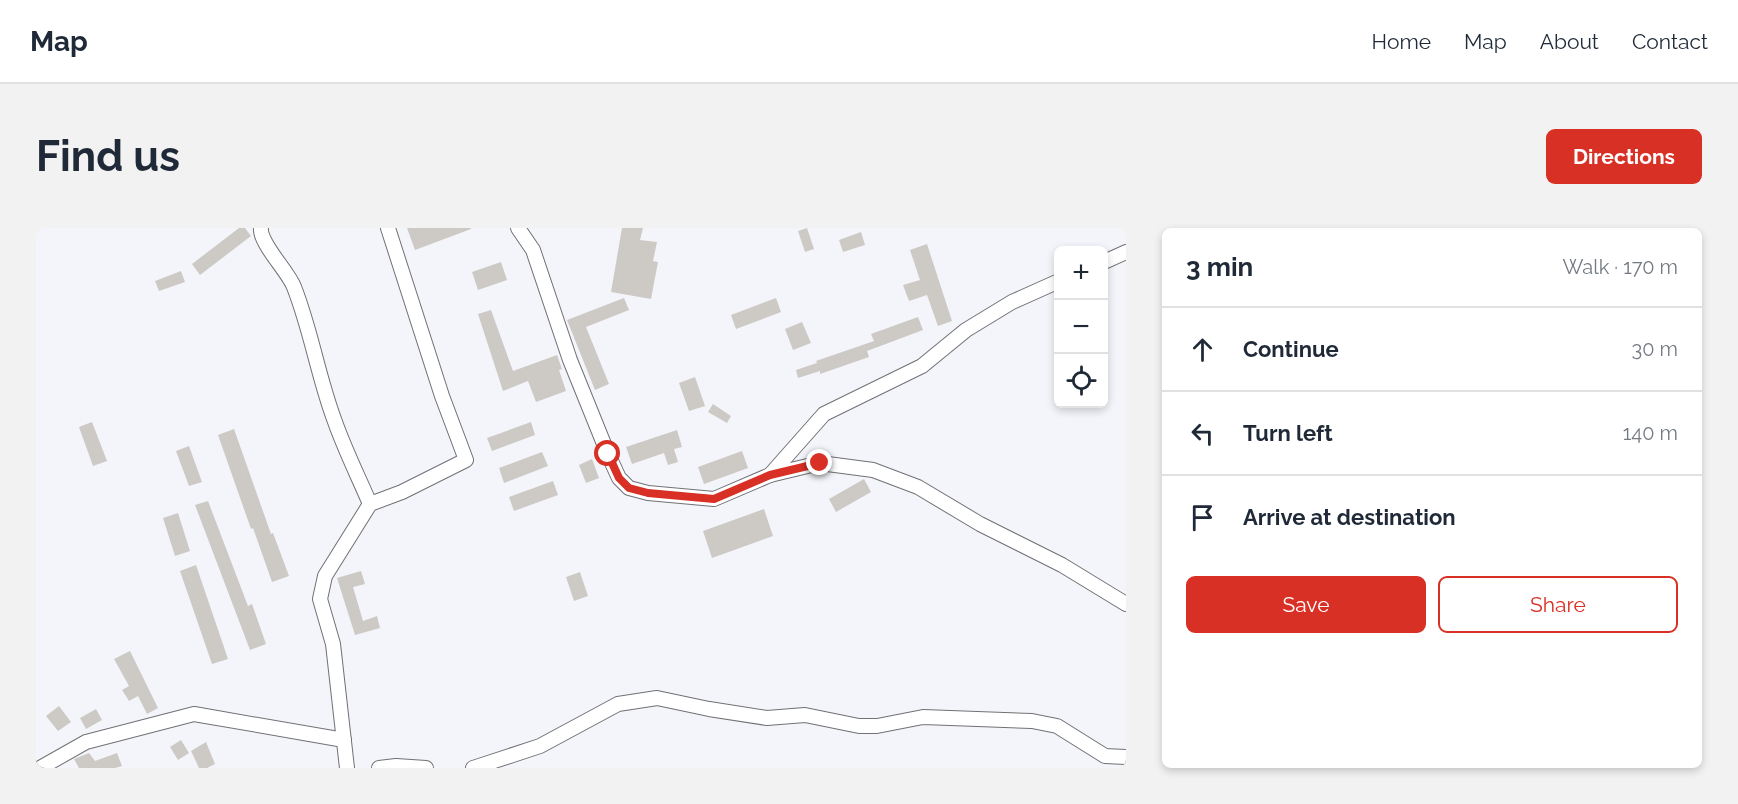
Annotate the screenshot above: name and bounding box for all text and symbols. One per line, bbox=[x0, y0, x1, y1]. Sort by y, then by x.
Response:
text: Map bbox=[30, 25, 88, 58]
text: Home bbox=[1372, 29, 1431, 54]
text: Map bbox=[1464, 29, 1507, 54]
text: About bbox=[1540, 29, 1599, 54]
text: Contact bbox=[1632, 29, 1708, 54]
button: Directions bbox=[1546, 129, 1702, 184]
text: Find us bbox=[36, 132, 180, 181]
map controls bbox=[1054, 246, 1108, 408]
button: + bbox=[1054, 246, 1108, 300]
text: 3 min bbox=[1186, 252, 1253, 282]
text: Walk · 170 m bbox=[1562, 255, 1678, 279]
button: − bbox=[1054, 300, 1108, 354]
icon: ahead bbox=[1186, 333, 1219, 366]
text: Continue bbox=[1243, 336, 1339, 362]
text: 30 m bbox=[1632, 337, 1678, 361]
button: locate bbox=[1054, 354, 1108, 408]
icon: left bbox=[1186, 417, 1219, 450]
text: Turn left bbox=[1243, 420, 1333, 446]
text: 140 m bbox=[1623, 421, 1678, 445]
route start bbox=[594, 440, 620, 466]
route end bbox=[806, 449, 832, 475]
icon: arrive bbox=[1186, 501, 1219, 534]
text: Arrive at destination bbox=[1243, 504, 1456, 530]
button: Save bbox=[1186, 576, 1426, 633]
button: Share bbox=[1438, 576, 1678, 633]

